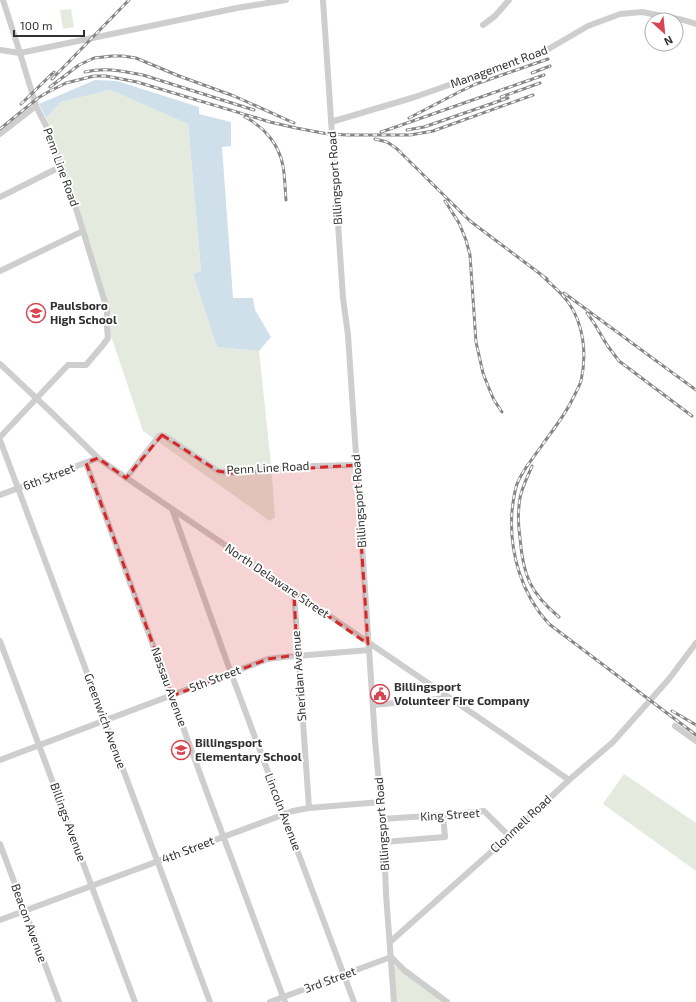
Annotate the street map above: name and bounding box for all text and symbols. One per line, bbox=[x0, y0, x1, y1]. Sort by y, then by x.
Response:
scale bar bbox=[14, 12, 84, 38]
north arrow bbox=[644, 12, 684, 52]
text: 100 m bbox=[20, 18, 52, 32]
text: N bbox=[662, 34, 675, 49]
street label: Management Road bbox=[448, 42, 549, 90]
street label: Penn Line Road bbox=[41, 125, 83, 208]
street label: Billingsport Road bbox=[324, 131, 344, 225]
place label: Paulsboro High School bbox=[50, 298, 117, 326]
school or university icon: Paulsboro High School bbox=[25, 302, 47, 324]
street label: Billingsport Road bbox=[348, 454, 368, 548]
street label: Penn Line Road bbox=[226, 458, 310, 476]
street label: 6th Street bbox=[21, 460, 77, 492]
street label: North Delaware Street bbox=[223, 540, 333, 620]
street label: Sheridan Avenue bbox=[288, 630, 308, 722]
street label: Nassau Avenue bbox=[149, 645, 191, 728]
street label: 5th Street bbox=[187, 662, 243, 694]
street label: Greenwich Avenue bbox=[82, 671, 130, 770]
place label: Billingsport Volunteer Fire Company bbox=[394, 679, 530, 708]
public building icon: Billingsport Volunteer Fire Company bbox=[369, 683, 391, 705]
place label: Billingsport Elementary School bbox=[195, 735, 302, 764]
school or university icon: Billingsport Elementary School bbox=[170, 739, 192, 761]
street label: Lincoln Avenue bbox=[263, 771, 305, 852]
street label: Billingsport Road bbox=[371, 777, 391, 871]
street label: Billings Avenue bbox=[48, 780, 90, 863]
street label: Clonmell Road bbox=[487, 791, 554, 855]
street label: King Street bbox=[420, 805, 481, 823]
street label: 4th Street bbox=[159, 833, 216, 865]
street label: Beacon Avenue bbox=[9, 881, 51, 964]
street label: 3rd Street bbox=[302, 963, 358, 995]

